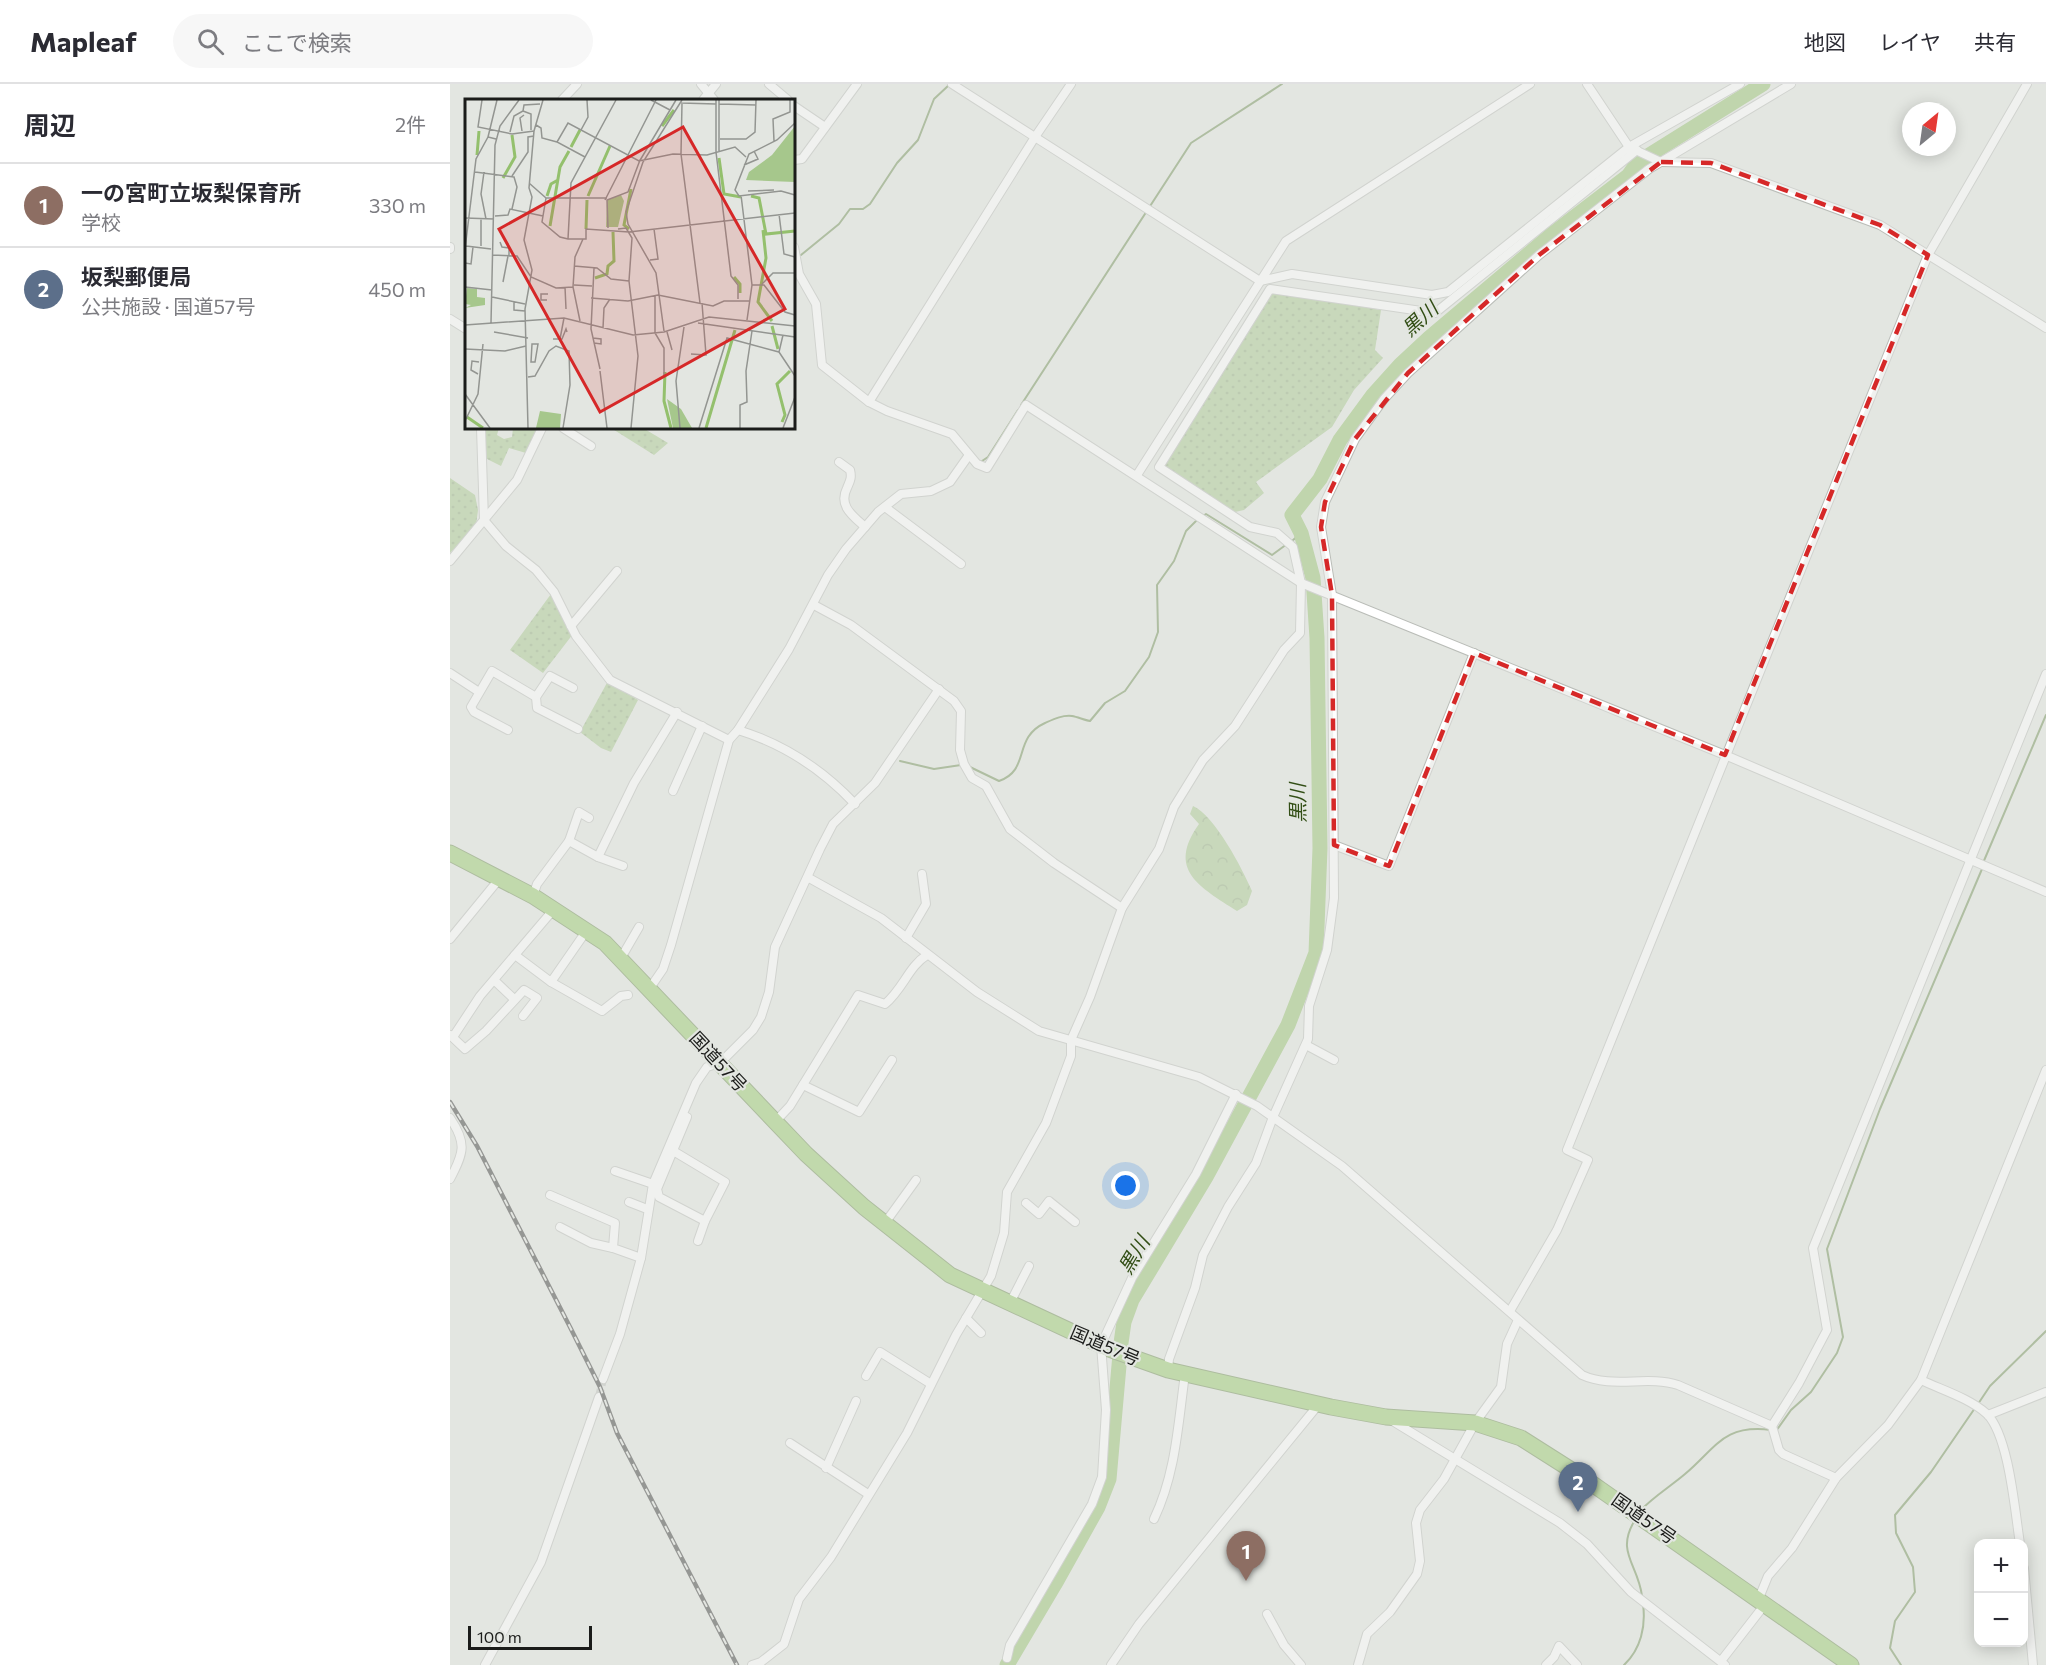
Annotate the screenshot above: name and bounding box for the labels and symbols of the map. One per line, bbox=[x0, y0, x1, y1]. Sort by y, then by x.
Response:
inset map bbox=[465, 99, 795, 429]
north arrow bbox=[1902, 102, 1956, 156]
water label: 黒川 bbox=[1396, 295, 1444, 341]
water label: 黒川 bbox=[1285, 781, 1309, 823]
street label: 国道57号 bbox=[686, 1027, 752, 1096]
your location bbox=[1111, 1171, 1140, 1200]
water label: 黒川 bbox=[1113, 1229, 1155, 1278]
street label: 国道57号 bbox=[1067, 1321, 1144, 1370]
pin: 2 bbox=[1558, 1462, 1598, 1512]
street label: 国道57号 bbox=[1608, 1488, 1681, 1548]
pin: 1 bbox=[1226, 1532, 1266, 1581]
scale bar bbox=[468, 1623, 592, 1650]

